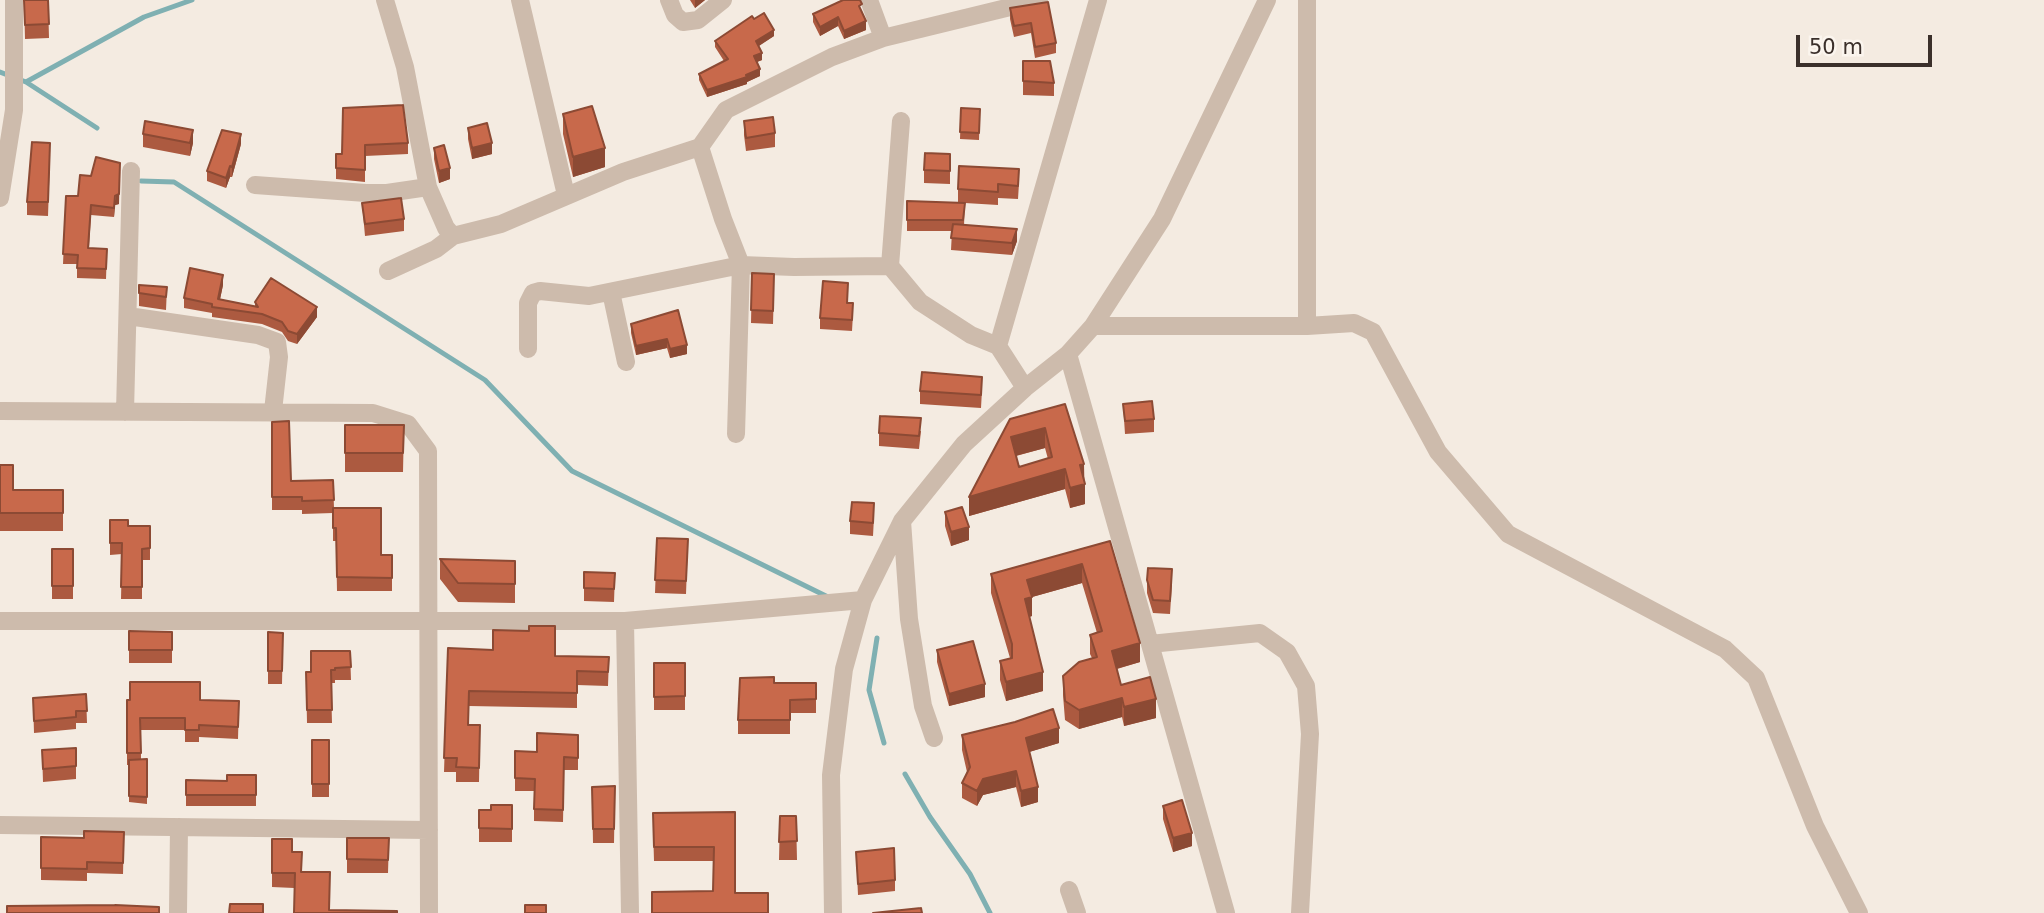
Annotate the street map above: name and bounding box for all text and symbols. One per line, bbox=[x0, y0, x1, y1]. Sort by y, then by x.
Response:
scale bar bbox=[1799, 21, 1936, 65]
text: 50 m bbox=[1809, 35, 1863, 59]

